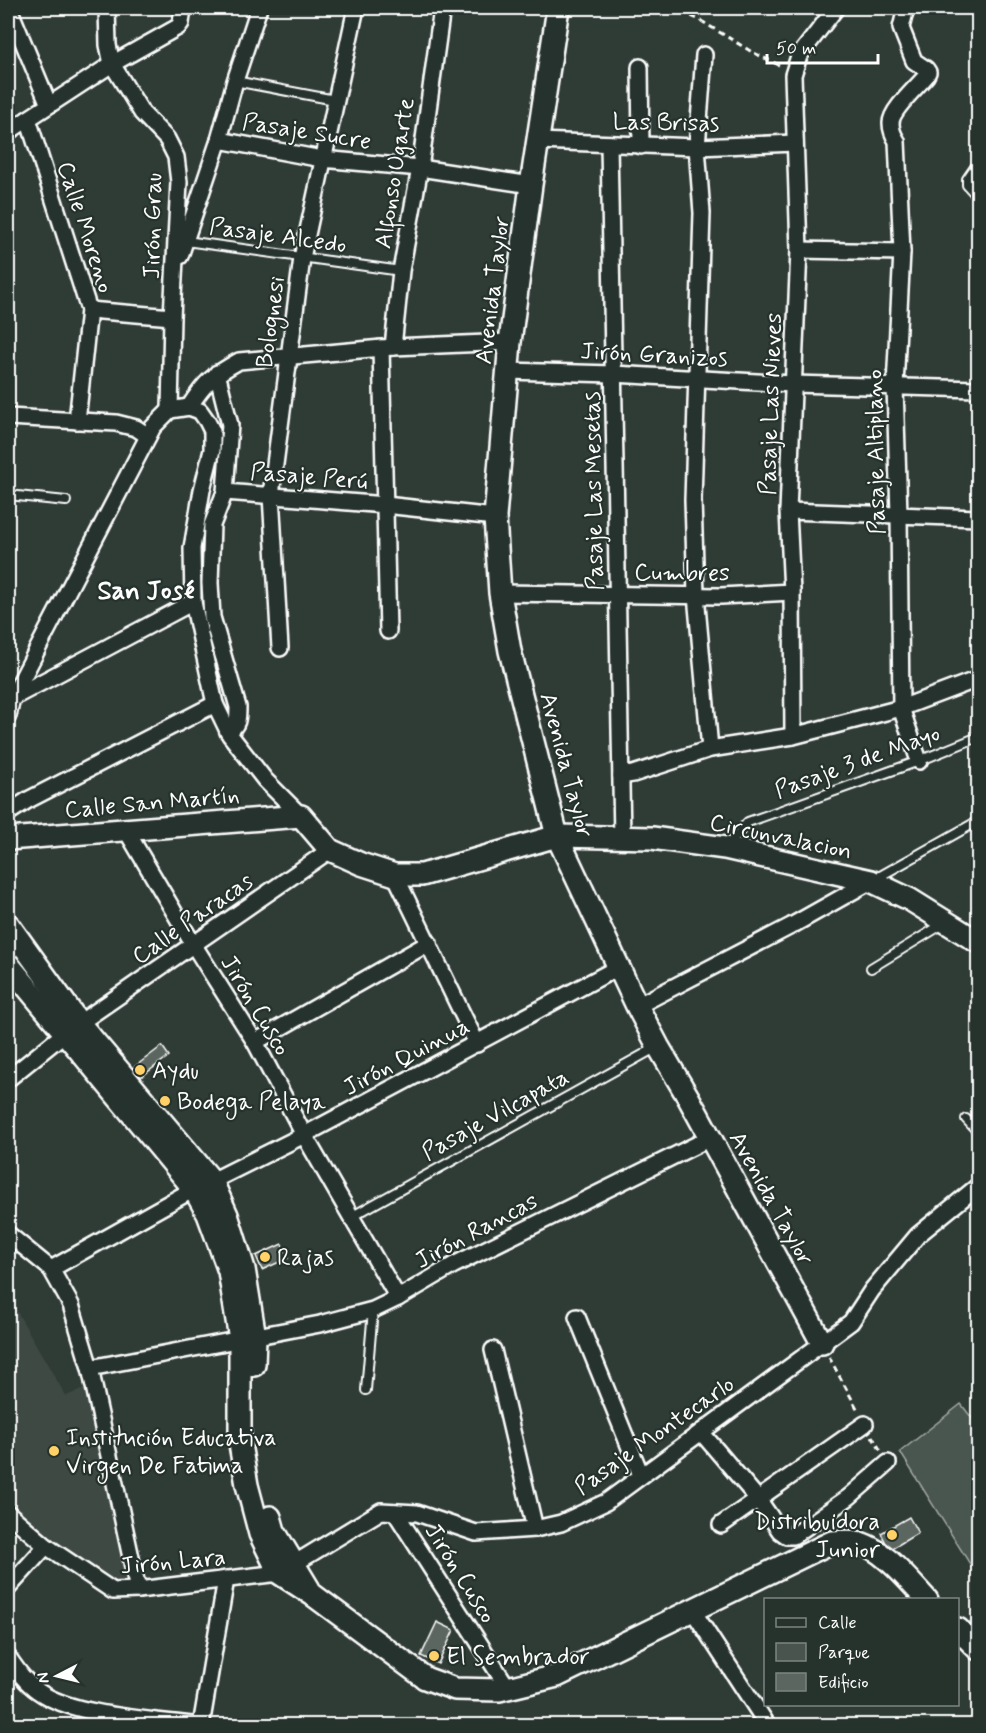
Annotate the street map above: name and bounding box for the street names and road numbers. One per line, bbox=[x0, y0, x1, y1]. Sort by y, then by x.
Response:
street label: Alfonso Ugarte bbox=[368, 95, 425, 251]
street label: Pasaje Sucre bbox=[240, 107, 373, 158]
street label: Las Brisas bbox=[612, 107, 720, 140]
street label: Calle Moreno bbox=[49, 158, 120, 297]
street label: Jirón Grau bbox=[137, 173, 170, 280]
street label: Pasaje Alcedo bbox=[207, 212, 348, 261]
street label: Avenida Taylor bbox=[469, 214, 518, 366]
street label: Bolognesi bbox=[250, 274, 295, 370]
street label: Pasaje Las Nieves bbox=[753, 312, 790, 496]
street label: Jirón Granizos bbox=[579, 336, 728, 375]
street label: Pasaje Altiplano bbox=[860, 369, 893, 535]
street label: Pasaje Las Mesetas bbox=[577, 391, 612, 591]
street label: Pasaje Perú bbox=[249, 457, 369, 498]
street label: Cumbres bbox=[634, 558, 730, 589]
street label: Avenida Taylor bbox=[531, 689, 600, 841]
street label: Pasaje 3 de Mayo bbox=[770, 718, 945, 807]
street label: Calle San Martín bbox=[63, 780, 241, 827]
street label: Circunvalacion bbox=[707, 807, 855, 868]
street label: Calle Paracas bbox=[126, 866, 260, 972]
street label: Jirón Cusco bbox=[213, 950, 297, 1062]
street label: Jirón Quinua bbox=[338, 1011, 475, 1104]
street label: Pasaje Vilcapata bbox=[417, 1062, 575, 1169]
street label: Avenida Taylor bbox=[721, 1126, 820, 1271]
street label: Jirón Rancas bbox=[410, 1186, 544, 1277]
street label: Pasaje Montecarlo bbox=[569, 1369, 741, 1503]
street label: Jirón Cusco bbox=[417, 1518, 503, 1630]
street label: Jirón Lara bbox=[119, 1542, 227, 1583]

